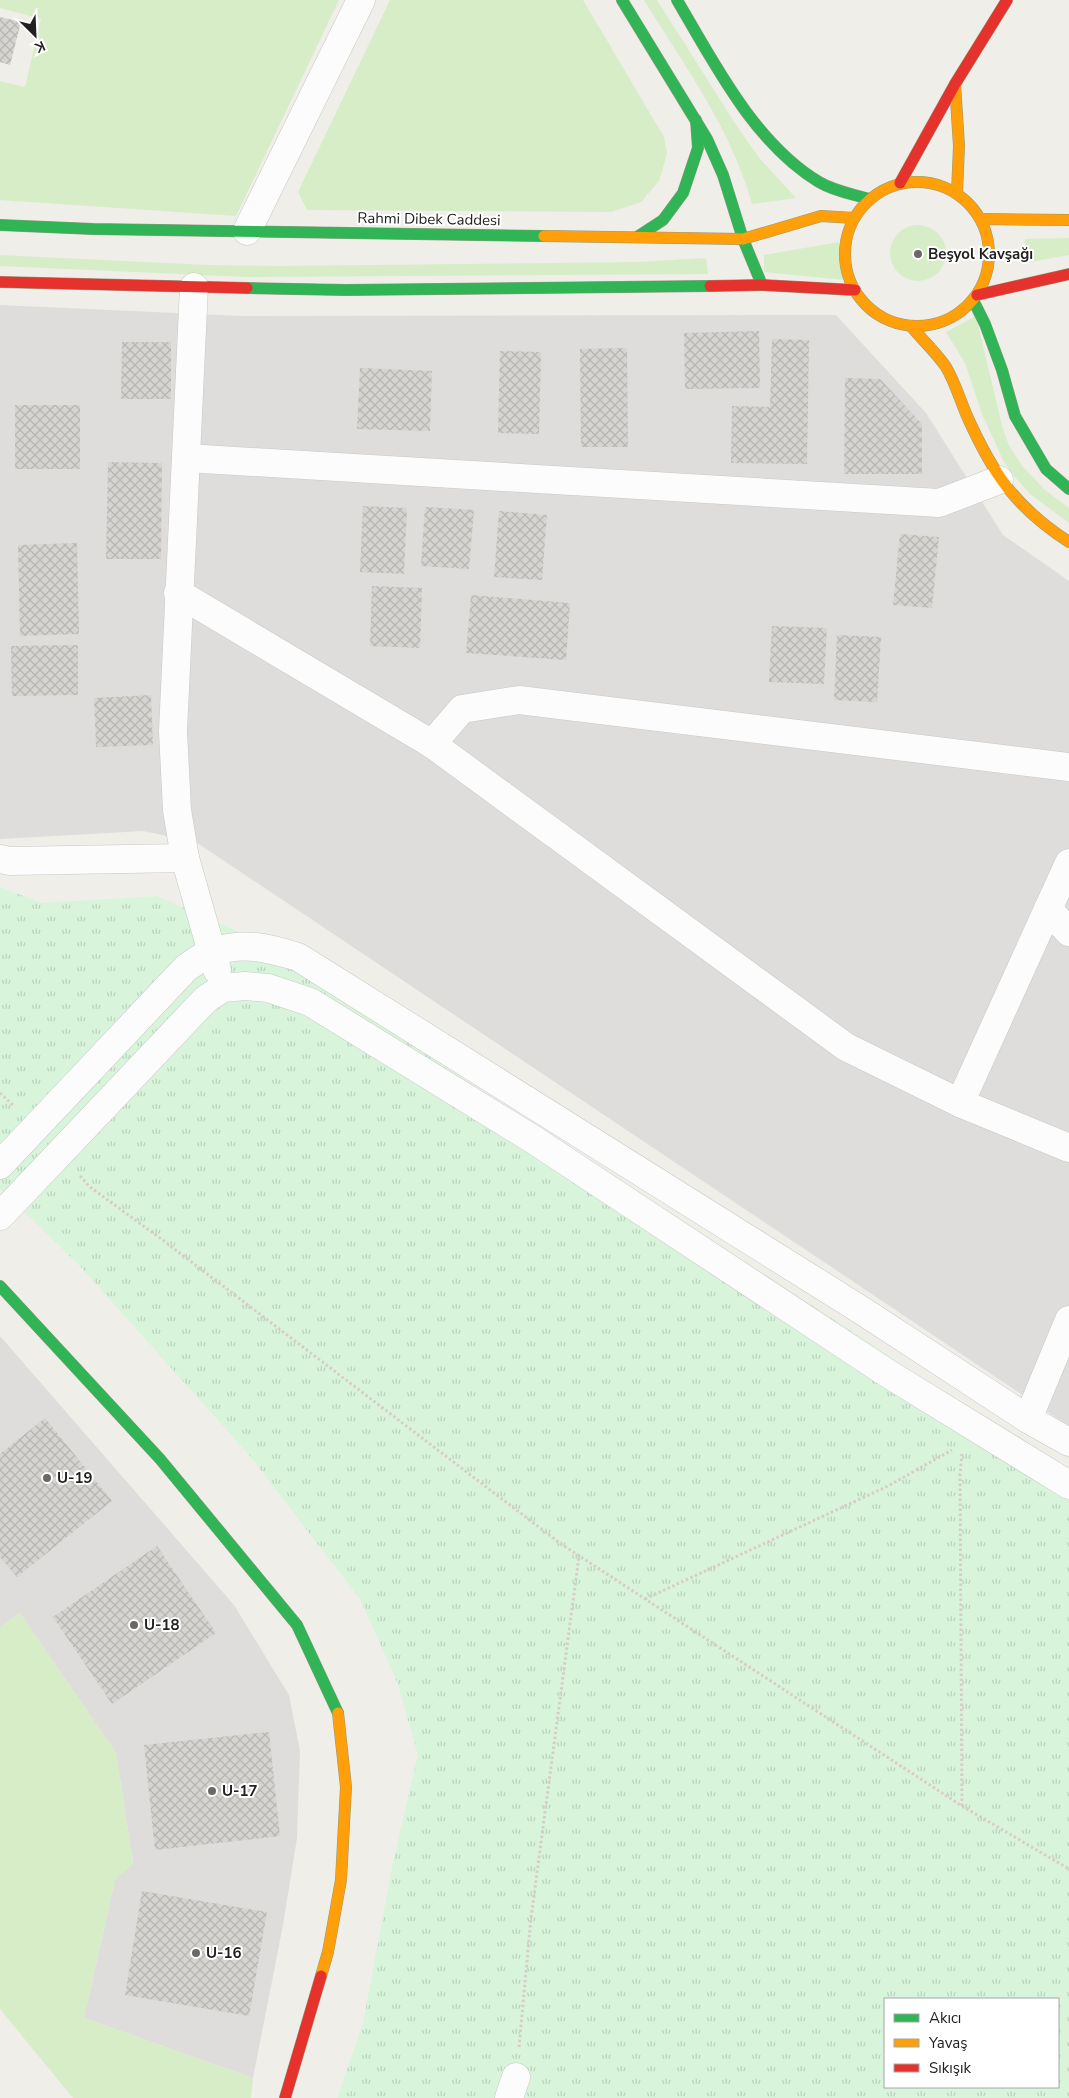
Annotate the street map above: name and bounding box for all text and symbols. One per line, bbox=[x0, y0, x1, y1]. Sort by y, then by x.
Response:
north arrow bbox=[10, 10, 60, 60]
text: K bbox=[31, 36, 48, 57]
street label: Rahmi Dibek Caddesi bbox=[357, 208, 501, 230]
place label: Beşyol Kavşağı bbox=[928, 244, 1033, 264]
marker: Beşyol Kavşağı bbox=[912, 248, 924, 260]
place label: U-19 bbox=[57, 1468, 93, 1488]
marker: U-19 bbox=[41, 1472, 53, 1484]
place label: U-18 bbox=[144, 1615, 180, 1635]
marker: U-18 bbox=[128, 1619, 140, 1631]
place label: U-17 bbox=[222, 1781, 258, 1801]
marker: U-17 bbox=[206, 1785, 218, 1797]
place label: U-16 bbox=[206, 1943, 242, 1963]
marker: U-16 bbox=[190, 1947, 202, 1959]
legend bbox=[884, 1998, 1059, 2088]
text: Akıcı bbox=[929, 2008, 961, 2028]
text: Yavaş bbox=[928, 2033, 967, 2053]
text: Sıkışık bbox=[929, 2058, 971, 2078]

